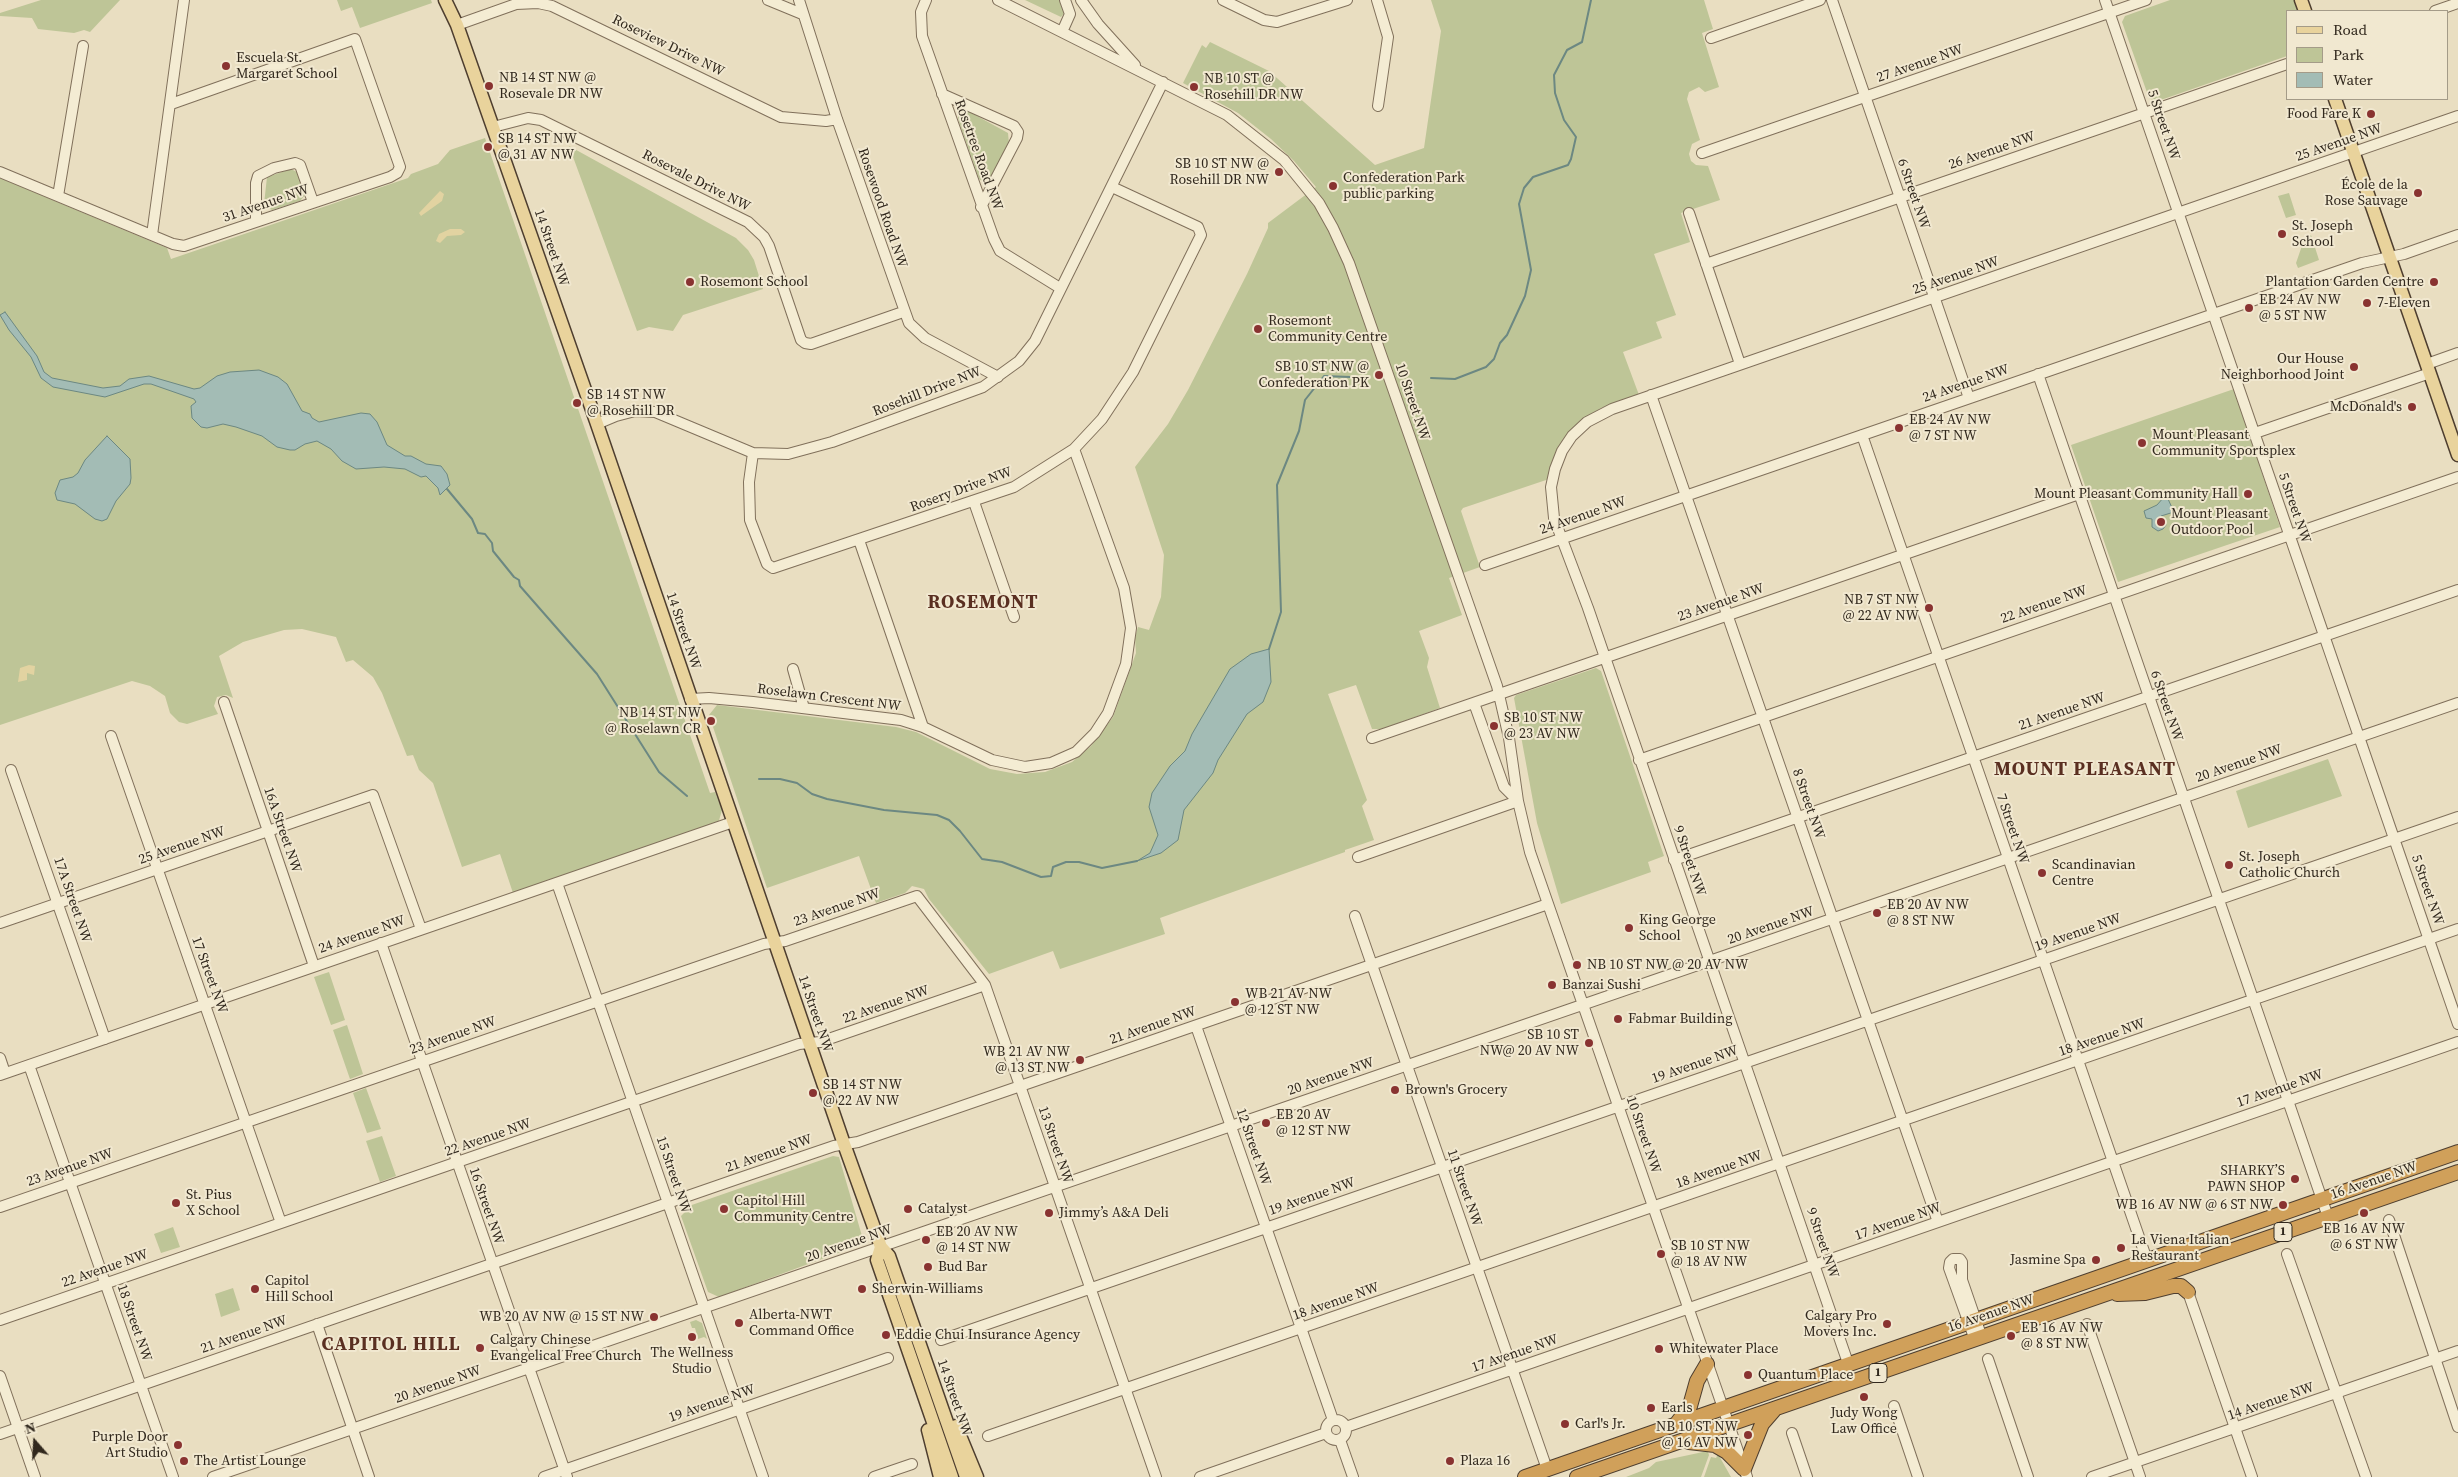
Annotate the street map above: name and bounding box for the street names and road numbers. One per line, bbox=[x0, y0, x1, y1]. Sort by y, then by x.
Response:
street label: Roseview Drive NW bbox=[609, 12, 727, 80]
street label: 27 Avenue NW bbox=[1875, 41, 1965, 87]
street label: 5 Street NW bbox=[2143, 88, 2183, 162]
street label: Rosetree Road NW bbox=[950, 97, 1006, 213]
street label: 25 Avenue NW bbox=[2294, 120, 2384, 166]
street label: 26 Avenue NW bbox=[1947, 128, 2037, 174]
street label: Rosevale Drive NW bbox=[639, 146, 753, 216]
street label: Rosewood Road NW bbox=[854, 146, 910, 270]
street label: 6 Street NW bbox=[1893, 157, 1933, 231]
street label: 31 Avenue NW bbox=[221, 181, 311, 227]
street label: 14 Street NW bbox=[530, 207, 572, 289]
street label: 25 Avenue NW bbox=[1911, 253, 2001, 299]
street label: 10 Street NW bbox=[1391, 361, 1433, 443]
street label: 24 Avenue NW bbox=[1921, 361, 2011, 407]
street label: Rosehill Drive NW bbox=[870, 364, 984, 420]
street label: Rosery Drive NW bbox=[908, 464, 1014, 516]
street label: 5 Street NW bbox=[2274, 471, 2314, 545]
street label: 24 Avenue NW bbox=[1538, 493, 1628, 539]
street label: 23 Avenue NW bbox=[1676, 580, 1766, 626]
street label: 22 Avenue NW bbox=[1999, 582, 2089, 628]
street label: 14 Street NW bbox=[662, 590, 704, 672]
street label: 6 Street NW bbox=[2146, 669, 2186, 743]
street label: Roselawn Crescent NW bbox=[756, 681, 902, 715]
street label: 21 Avenue NW bbox=[2017, 689, 2107, 735]
street label: 20 Avenue NW bbox=[2194, 741, 2284, 787]
street label: 8 Street NW bbox=[1788, 767, 1828, 841]
street label: 16A Street NW bbox=[259, 785, 305, 875]
street label: 7 Street NW bbox=[1992, 792, 2032, 866]
street label: 25 Avenue NW bbox=[137, 823, 227, 869]
street label: 9 Street NW bbox=[1669, 824, 1709, 898]
street label: 5 Street NW bbox=[2407, 853, 2447, 927]
street label: 17A Street NW bbox=[49, 855, 95, 945]
street label: 23 Avenue NW bbox=[792, 885, 882, 931]
street label: 20 Avenue NW bbox=[1726, 903, 1816, 949]
street label: 19 Avenue NW bbox=[2033, 910, 2123, 956]
street label: 24 Avenue NW bbox=[317, 912, 407, 958]
street label: 17 Street NW bbox=[187, 934, 231, 1016]
street label: 14 Street NW bbox=[794, 973, 836, 1055]
street label: 22 Avenue NW bbox=[841, 982, 931, 1028]
street label: 21 Avenue NW bbox=[1108, 1003, 1198, 1049]
street label: 23 Avenue NW bbox=[408, 1013, 498, 1059]
street label: 18 Avenue NW bbox=[2057, 1015, 2147, 1061]
street label: 19 Avenue NW bbox=[1650, 1042, 1740, 1088]
street label: 20 Avenue NW bbox=[1286, 1054, 1376, 1100]
street label: 17 Avenue NW bbox=[2235, 1066, 2325, 1112]
street label: 10 Street NW bbox=[1622, 1094, 1664, 1176]
street label: 13 Street NW bbox=[1034, 1104, 1076, 1186]
street label: 12 Street NW bbox=[1232, 1106, 1274, 1188]
street label: 22 Avenue NW bbox=[443, 1115, 533, 1161]
street label: 21 Avenue NW bbox=[724, 1131, 814, 1177]
street label: 15 Street NW bbox=[652, 1134, 694, 1216]
street label: 23 Avenue NW bbox=[25, 1145, 115, 1191]
street label: 11 Street NW bbox=[1443, 1147, 1485, 1229]
street label: 18 Avenue NW bbox=[1674, 1147, 1764, 1193]
street label: 16 Avenue NW bbox=[2329, 1158, 2419, 1204]
street label: 16 Street NW bbox=[465, 1165, 507, 1247]
street label: 19 Avenue NW bbox=[1267, 1174, 1357, 1220]
street label: 17 Avenue NW bbox=[1853, 1199, 1943, 1245]
street label: 9 Street NW bbox=[1802, 1206, 1842, 1280]
street label: 20 Avenue NW bbox=[804, 1221, 894, 1267]
road number: 1 bbox=[2274, 1222, 2292, 1242]
street label: 22 Avenue NW bbox=[60, 1246, 150, 1292]
street label: 18 Avenue NW bbox=[1291, 1279, 1381, 1325]
street label: 18 Street NW bbox=[113, 1282, 155, 1364]
street label: 16 Avenue NW bbox=[1946, 1291, 2036, 1337]
street label: 21 Avenue NW bbox=[199, 1312, 289, 1358]
street label: 17 Avenue NW bbox=[1470, 1331, 1560, 1377]
street label: 14 Street NW bbox=[933, 1357, 975, 1439]
street label: 20 Avenue NW bbox=[393, 1362, 483, 1408]
road number: 1 bbox=[1869, 1364, 1887, 1382]
street label: 14 Avenue NW bbox=[2226, 1379, 2316, 1425]
street label: 19 Avenue NW bbox=[667, 1381, 757, 1427]

